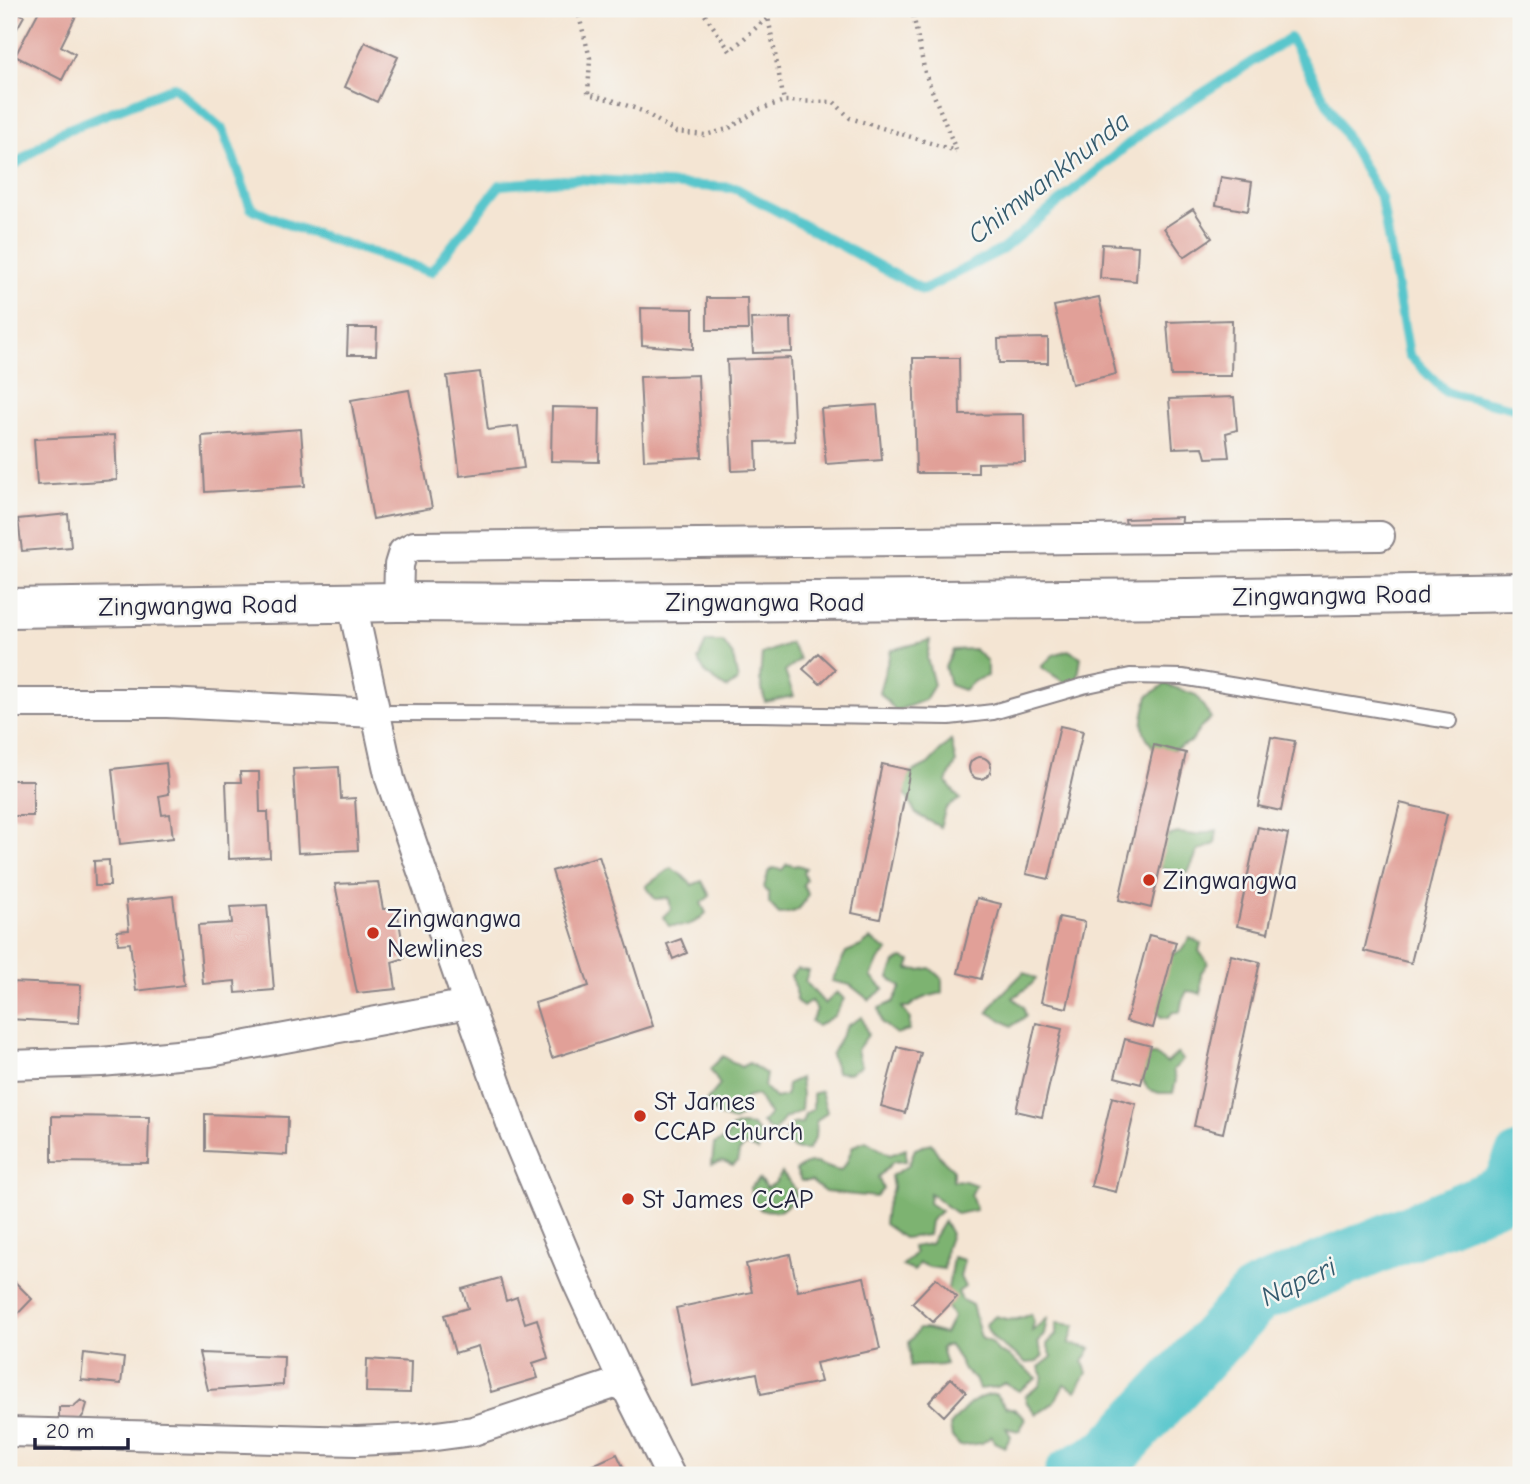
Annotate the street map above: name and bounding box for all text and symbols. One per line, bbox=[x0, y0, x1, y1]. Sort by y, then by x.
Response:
water label: Chimwankhunda bbox=[961, 105, 1136, 251]
street label: Zingwangwa Road bbox=[1232, 579, 1432, 613]
street label: Zingwangwa Road bbox=[665, 588, 865, 618]
street label: Zingwangwa Road bbox=[98, 589, 298, 623]
place label: Zingwangwa bbox=[1163, 866, 1297, 896]
marker: Zingwangwa bbox=[1141, 872, 1157, 888]
place label: Zingwangwa Newlines bbox=[387, 904, 521, 964]
marker: Zingwangwa Newlines bbox=[365, 925, 381, 941]
place label: St James CCAP Church bbox=[654, 1087, 803, 1147]
marker: St James CCAP Church bbox=[632, 1108, 648, 1124]
place label: St James CCAP bbox=[642, 1185, 813, 1215]
marker: St James CCAP bbox=[620, 1191, 636, 1207]
water label: Naperi bbox=[1256, 1250, 1342, 1313]
scale bar bbox=[35, 1407, 128, 1451]
text: 20 m bbox=[46, 1419, 94, 1443]

